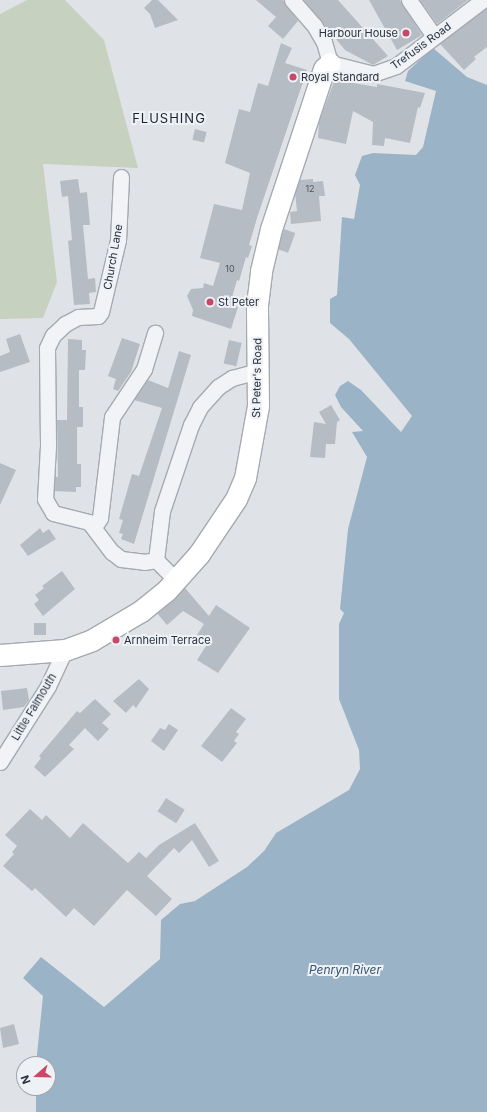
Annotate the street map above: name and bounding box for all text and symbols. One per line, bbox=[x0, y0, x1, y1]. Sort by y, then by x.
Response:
street label: Trefusis Road bbox=[388, 20, 454, 72]
place label: Harbour House bbox=[319, 26, 398, 40]
marker: Harbour House bbox=[401, 28, 411, 38]
place label: Royal Standard bbox=[301, 70, 379, 84]
marker: Royal Standard bbox=[288, 72, 298, 82]
district label: FLUSHING bbox=[132, 110, 206, 126]
house number: 12 bbox=[305, 184, 315, 194]
street label: Church Lane bbox=[101, 223, 125, 291]
house number: 10 bbox=[225, 264, 235, 274]
place label: St Peter bbox=[218, 295, 259, 309]
marker: St Peter bbox=[205, 297, 215, 307]
street label: St Peter's Road bbox=[250, 338, 264, 418]
place label: Arnheim Terrace bbox=[124, 633, 211, 647]
marker: Arnheim Terrace bbox=[111, 635, 121, 645]
street label: Little Falmouth bbox=[9, 671, 59, 743]
water label: Penryn River bbox=[309, 963, 381, 977]
north arrow bbox=[16, 1056, 56, 1096]
text: N bbox=[18, 1073, 34, 1086]

